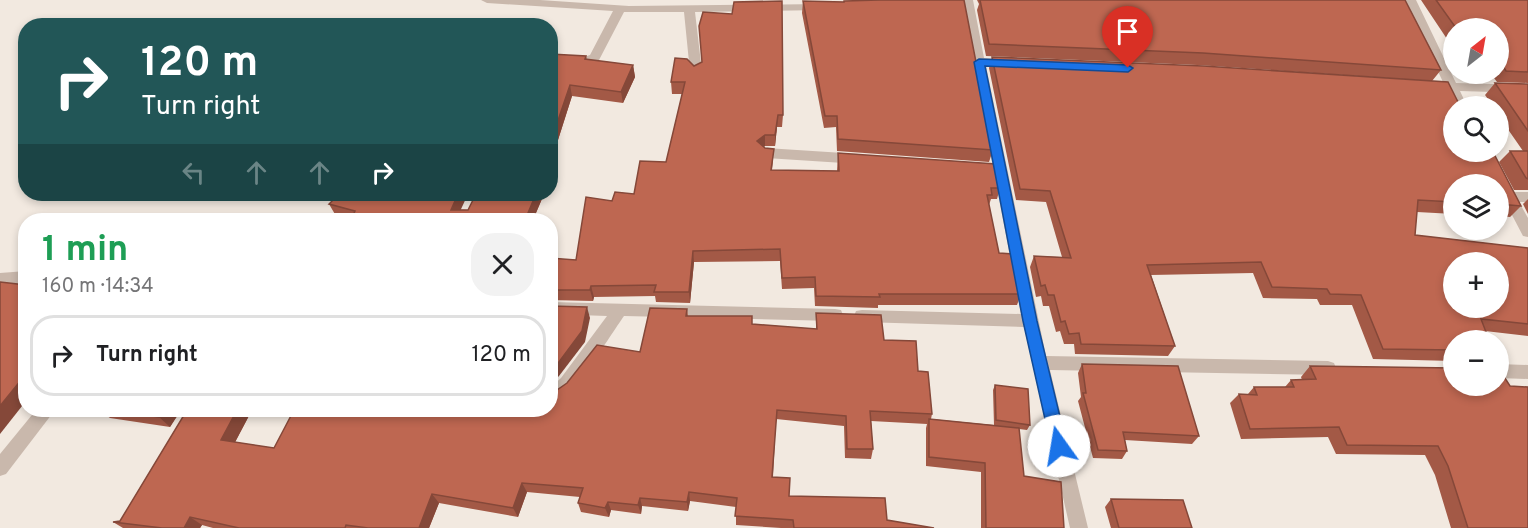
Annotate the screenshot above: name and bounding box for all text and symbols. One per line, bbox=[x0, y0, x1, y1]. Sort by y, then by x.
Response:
pin bbox=[1102, 6, 1153, 68]
icon: arrive bbox=[1111, 15, 1144, 48]
north arrow bbox=[1443, 18, 1509, 84]
map controls bbox=[1443, 18, 1509, 396]
text: 120 m bbox=[141, 38, 258, 91]
icon: right bbox=[42, 42, 120, 120]
text: Turn right bbox=[141, 90, 260, 124]
button: search bbox=[1443, 96, 1509, 162]
icon: left bbox=[177, 156, 210, 189]
icon: ahead bbox=[240, 156, 273, 189]
icon: ahead bbox=[303, 156, 336, 189]
icon: right bbox=[366, 156, 399, 189]
button: layers bbox=[1443, 174, 1509, 240]
text: 1 min bbox=[42, 228, 128, 274]
button: close bbox=[471, 233, 534, 296]
button: + bbox=[1443, 252, 1509, 318]
text: 160 m · 14:34 bbox=[42, 274, 154, 300]
button: − bbox=[1443, 330, 1509, 396]
icon: right bbox=[45, 339, 78, 372]
text: Turn right bbox=[96, 342, 198, 369]
text: 120 m bbox=[471, 342, 531, 369]
position arrow bbox=[1027, 414, 1091, 478]

